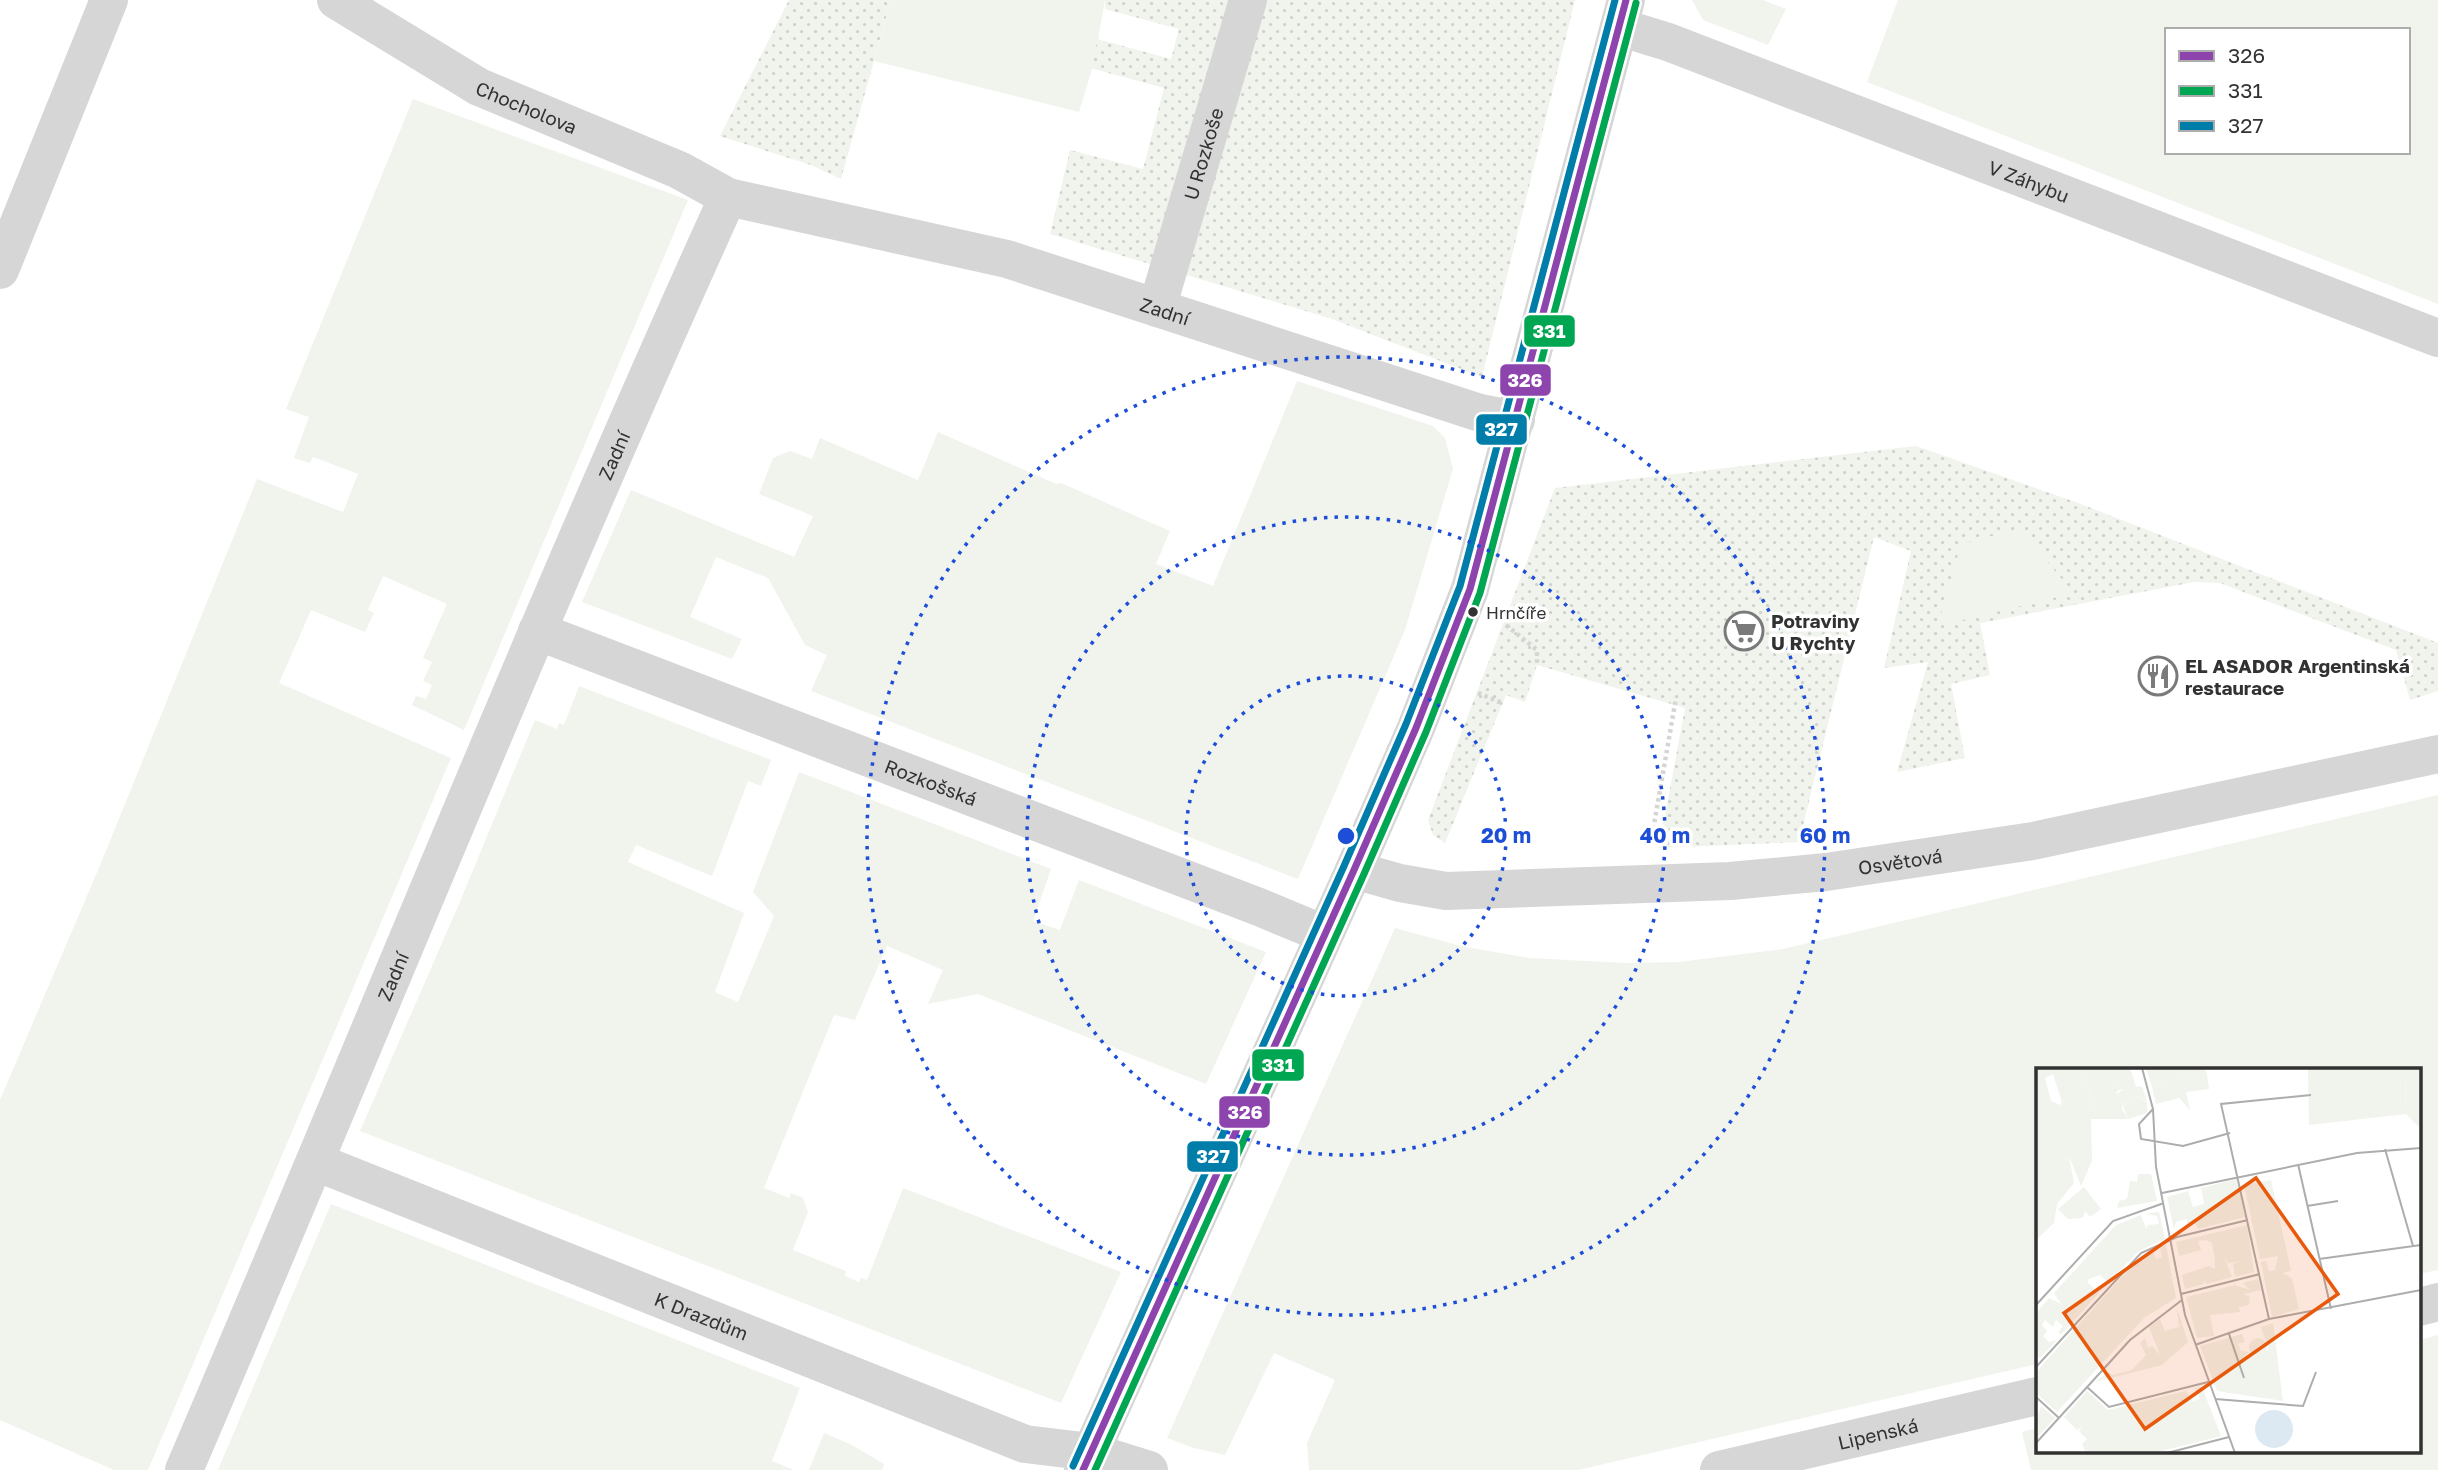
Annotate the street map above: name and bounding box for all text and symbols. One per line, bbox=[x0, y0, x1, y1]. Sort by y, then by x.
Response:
legend bbox=[2165, 28, 2410, 154]
text: 326 bbox=[2228, 42, 2265, 68]
street label: Chocholova bbox=[473, 76, 581, 138]
text: 331 bbox=[2228, 77, 2263, 103]
street label: U Rozkoše bbox=[1178, 105, 1227, 203]
text: 327 bbox=[2228, 112, 2264, 138]
street label: V Záhybu bbox=[1985, 155, 2073, 207]
street label: Zadní bbox=[1138, 292, 1195, 330]
line badge: 331 bbox=[1523, 314, 1576, 348]
text: 331 bbox=[1533, 319, 1566, 342]
line badge: 326 bbox=[1499, 363, 1552, 397]
text: 326 bbox=[1507, 368, 1543, 391]
line badge: 327 bbox=[1475, 413, 1528, 446]
text: 327 bbox=[1484, 417, 1518, 440]
street label: Zadní bbox=[593, 426, 635, 483]
place label: Hrnčíře bbox=[1486, 602, 1546, 623]
marker: Hrnčíře bbox=[1466, 605, 1480, 619]
place label: Potraviny U Rychty bbox=[1771, 609, 1860, 654]
supermarket icon: Potraviny U Rychty bbox=[1723, 610, 1765, 652]
place label: EL ASADOR Argentinská restaurace bbox=[2185, 654, 2410, 699]
restaurant icon: EL ASADOR Argentinská restaurace bbox=[2137, 655, 2179, 697]
street label: Rozkošská bbox=[882, 754, 981, 810]
text: 20 m bbox=[1481, 822, 1531, 848]
text: 40 m bbox=[1640, 822, 1690, 848]
text: 60 m bbox=[1800, 822, 1850, 848]
centre of rings bbox=[1334, 824, 1358, 848]
street label: Osvětová bbox=[1856, 843, 1944, 879]
street label: Zadní bbox=[372, 947, 413, 1004]
line badge: 331 bbox=[1251, 1048, 1305, 1082]
text: 331 bbox=[1262, 1053, 1295, 1076]
inset map bbox=[2036, 1068, 2420, 1452]
line badge: 326 bbox=[1218, 1095, 1271, 1129]
text: 326 bbox=[1227, 1100, 1263, 1123]
line badge: 327 bbox=[1186, 1140, 1239, 1173]
text: 327 bbox=[1196, 1144, 1230, 1167]
street label: K Drazdům bbox=[651, 1286, 752, 1344]
street label: Lipenská bbox=[1835, 1413, 1920, 1454]

